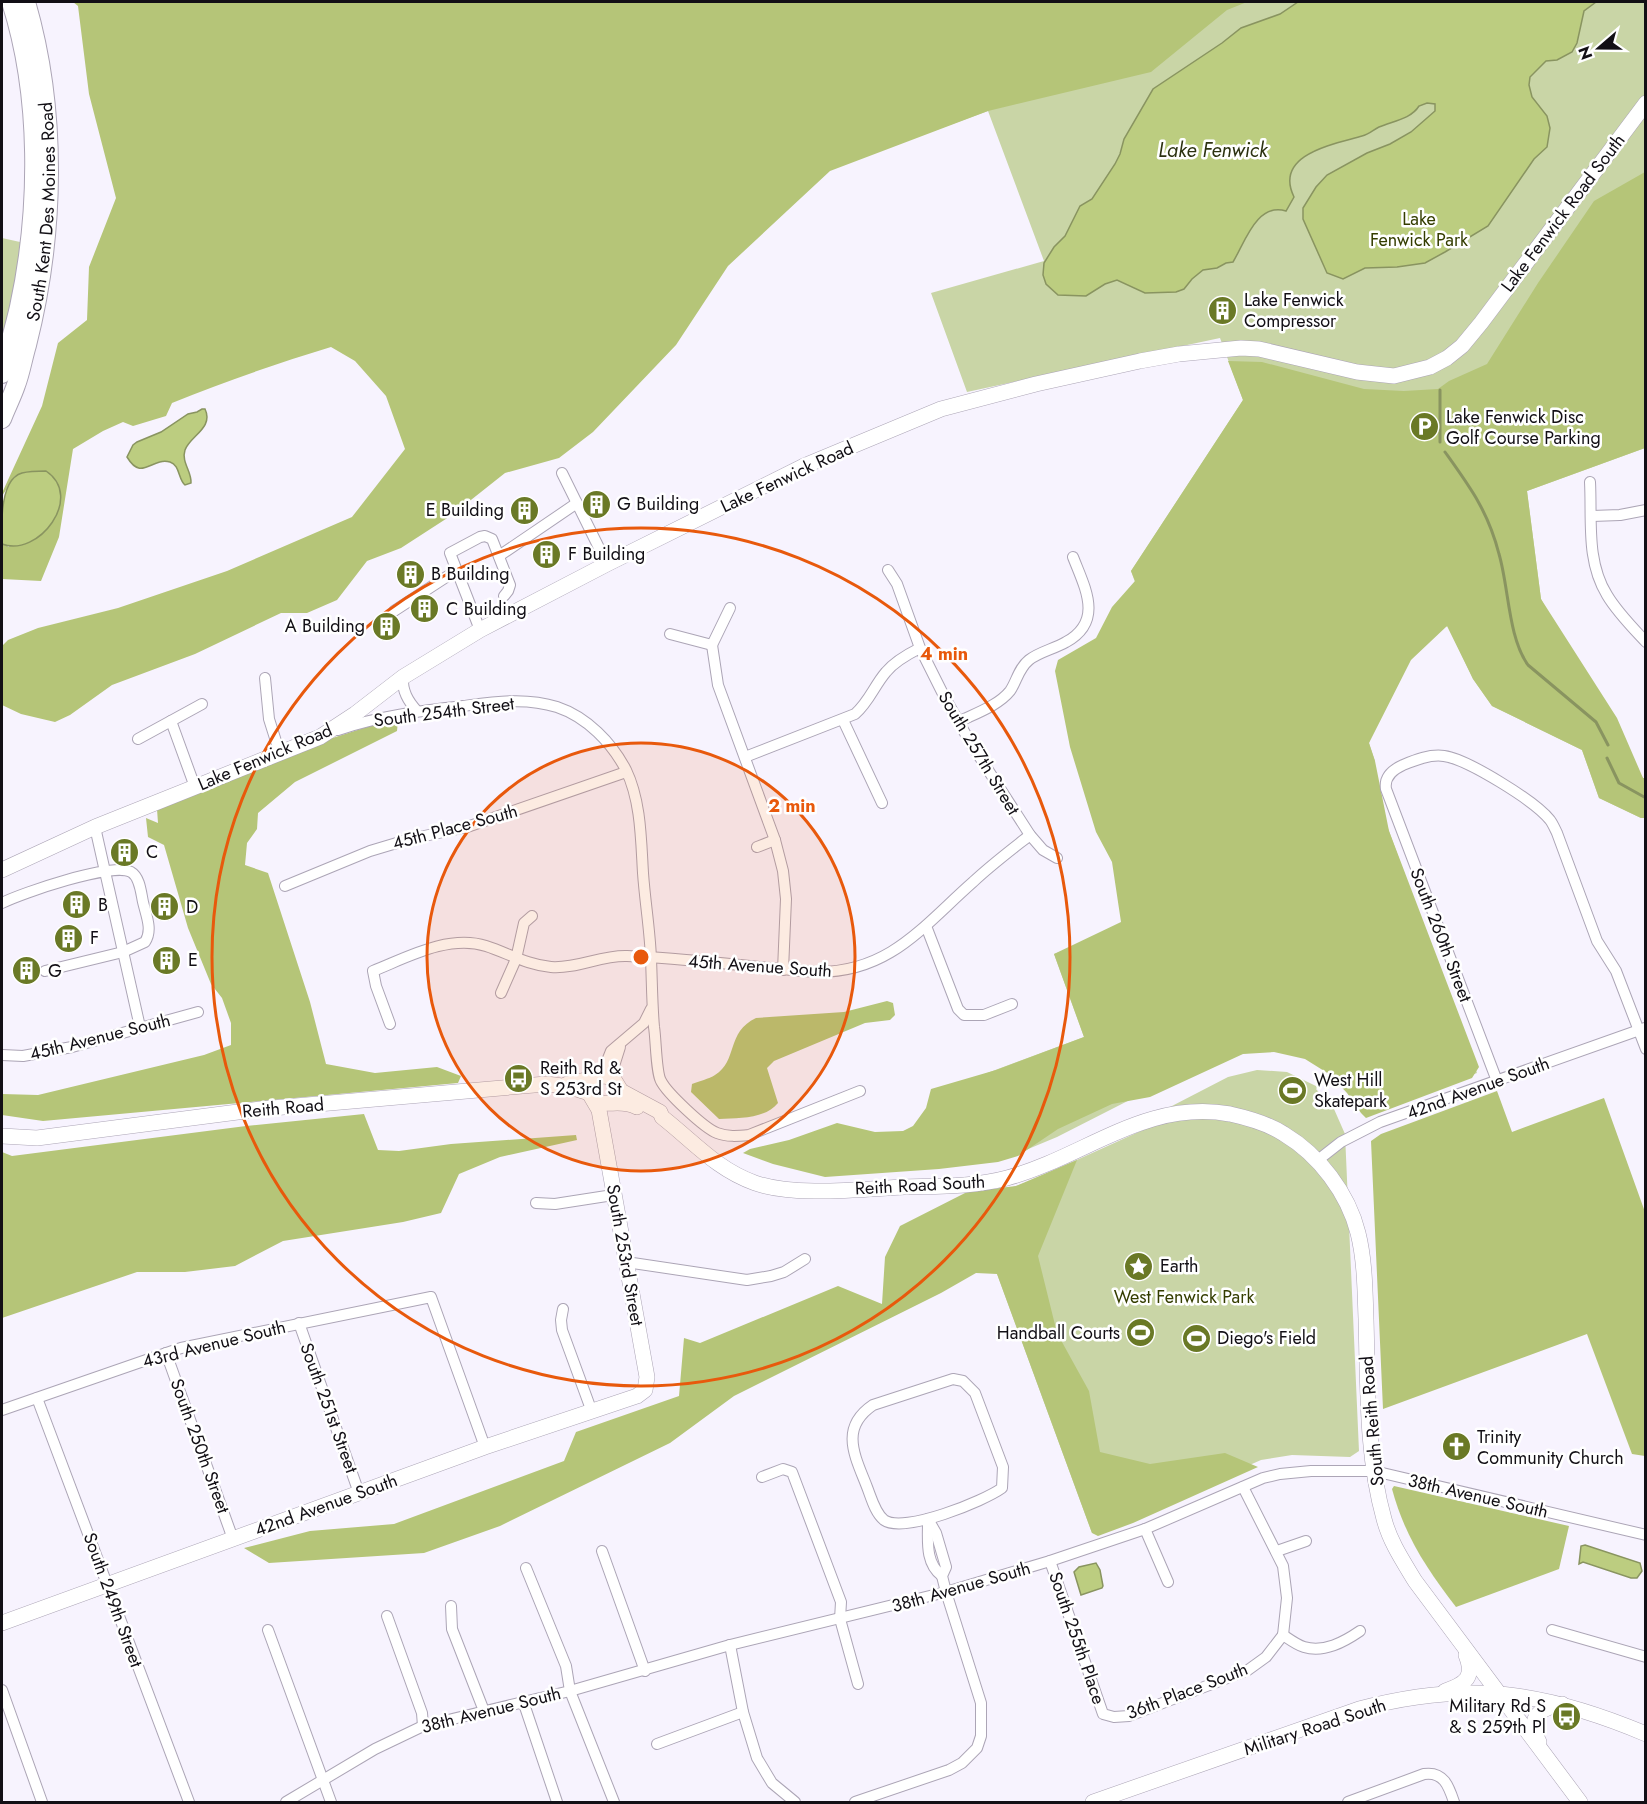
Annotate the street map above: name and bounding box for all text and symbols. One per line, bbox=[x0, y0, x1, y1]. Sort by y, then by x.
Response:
north arrow bbox=[1569, 18, 1629, 78]
text: N bbox=[1572, 43, 1598, 63]
street label: South Kent Des Moines Road bbox=[20, 101, 62, 324]
street label: Lake Fenwick Road South bbox=[1495, 128, 1631, 298]
water label: Lake Fenwick bbox=[1158, 136, 1269, 165]
park label: Lake Fenwick Park bbox=[1370, 206, 1468, 253]
place label: Lake Fenwick Compressor bbox=[1244, 287, 1344, 334]
building icon: Lake Fenwick Compressor bbox=[1207, 294, 1239, 326]
place label: Lake Fenwick Disc Golf Course Parking bbox=[1446, 404, 1601, 451]
parking icon: Lake Fenwick Disc Golf Course Parking bbox=[1409, 411, 1441, 443]
street label: Lake Fenwick Road bbox=[716, 435, 858, 519]
building icon: G Building bbox=[580, 488, 612, 520]
place label: G Building bbox=[617, 491, 699, 517]
building icon: E Building bbox=[509, 494, 541, 526]
place label: E Building bbox=[426, 497, 504, 523]
building icon: F Building bbox=[531, 538, 563, 570]
place label: F Building bbox=[568, 541, 645, 567]
building icon: B Building bbox=[394, 558, 426, 590]
place label: B Building bbox=[431, 561, 509, 587]
building icon: C Building bbox=[409, 593, 441, 625]
place label: C Building bbox=[446, 596, 527, 622]
building icon: A Building bbox=[370, 610, 402, 642]
place label: A Building bbox=[285, 613, 365, 639]
text: 4 min bbox=[920, 641, 968, 667]
street label: South 257th Street bbox=[932, 686, 1027, 820]
street label: South 254th Street bbox=[372, 690, 516, 734]
street label: Lake Fenwick Road bbox=[194, 717, 336, 797]
text: 2 min bbox=[768, 793, 816, 819]
street label: 45th Place South bbox=[389, 798, 521, 856]
building icon: C bbox=[109, 836, 141, 868]
place label: C bbox=[146, 839, 158, 865]
street label: South 260th Street bbox=[1403, 864, 1479, 1007]
building icon: B bbox=[61, 889, 93, 921]
building icon: D bbox=[149, 891, 181, 923]
place label: B bbox=[98, 892, 108, 918]
place label: D bbox=[186, 894, 198, 920]
building icon: F bbox=[53, 922, 85, 954]
place label: F bbox=[90, 925, 99, 951]
building icon: E bbox=[151, 944, 183, 976]
place label: E bbox=[188, 947, 198, 973]
centre of rings bbox=[631, 947, 651, 967]
street label: 45th Avenue South bbox=[687, 948, 833, 984]
building icon: G bbox=[11, 955, 43, 987]
place label: G bbox=[48, 958, 62, 984]
street label: 45th Avenue South bbox=[27, 1007, 173, 1067]
street label: 42nd Avenue South bbox=[1403, 1050, 1553, 1126]
place label: Reith Rd & S 253rd St bbox=[540, 1055, 622, 1102]
bus stop icon: Reith Rd & S 253rd St bbox=[503, 1062, 535, 1094]
place label: West Hill Skatepark bbox=[1314, 1067, 1387, 1114]
sports icon: West Hill Skatepark bbox=[1277, 1074, 1309, 1106]
street label: Reith Road bbox=[241, 1091, 325, 1125]
street label: Reith Road South bbox=[854, 1169, 986, 1201]
street label: South 253rd Street bbox=[600, 1182, 650, 1328]
place icon: Earth bbox=[1123, 1250, 1155, 1282]
place label: Earth bbox=[1160, 1253, 1199, 1279]
park label: West Fenwick Park bbox=[1114, 1284, 1254, 1310]
street label: 43rd Avenue South bbox=[140, 1314, 288, 1374]
sports icon: Handball Courts bbox=[1125, 1317, 1157, 1349]
place label: Handball Courts bbox=[997, 1320, 1120, 1346]
sports icon: Diego's Field bbox=[1180, 1322, 1212, 1354]
place label: Diego's Field bbox=[1217, 1325, 1316, 1351]
street label: South 251st Street bbox=[293, 1339, 365, 1477]
street label: South Reith Road bbox=[1353, 1355, 1391, 1487]
street label: South 250th Street bbox=[164, 1375, 237, 1518]
place label: Trinity Community Church bbox=[1477, 1424, 1624, 1471]
church icon: Trinity Community Church bbox=[1440, 1431, 1472, 1463]
street label: 42nd Avenue South bbox=[251, 1467, 401, 1543]
street label: 38th Avenue South bbox=[1405, 1467, 1551, 1525]
street label: South 249th Street bbox=[77, 1529, 150, 1672]
street label: 38th Avenue South bbox=[889, 1555, 1033, 1619]
street label: South 255th Place bbox=[1042, 1568, 1112, 1708]
street label: 36th Place South bbox=[1122, 1656, 1252, 1726]
street label: 38th Avenue South bbox=[418, 1680, 564, 1740]
street label: Military Road South bbox=[1240, 1692, 1390, 1762]
place label: Military Rd S & S 259th Pl bbox=[1449, 1693, 1546, 1740]
bus stop icon: Military Rd S & S 259th Pl bbox=[1551, 1700, 1583, 1732]

